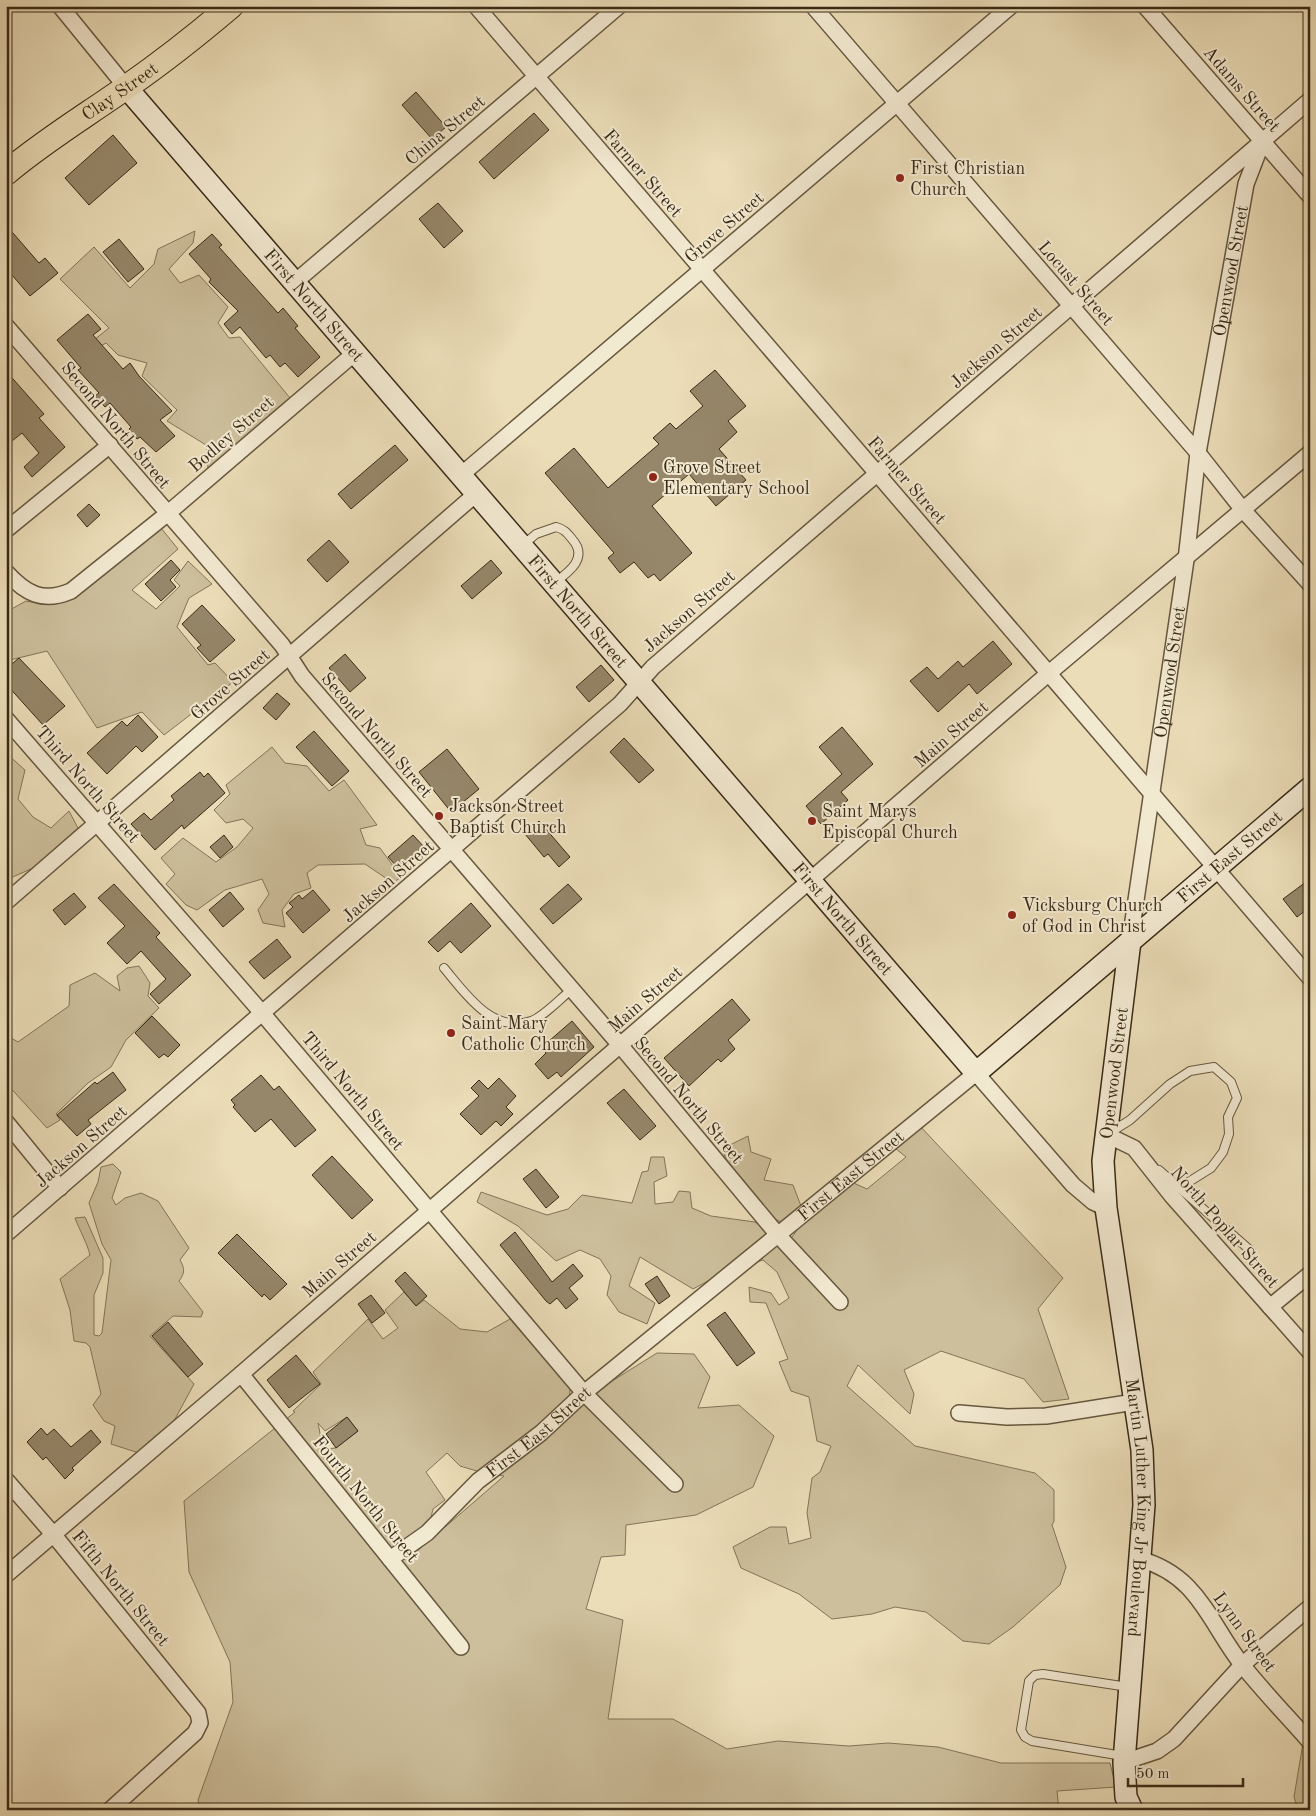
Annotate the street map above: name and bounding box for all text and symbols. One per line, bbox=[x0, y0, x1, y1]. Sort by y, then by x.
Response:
street label: Adams Street bbox=[1199, 43, 1283, 136]
street label: Clay Street bbox=[79, 60, 162, 125]
street label: China Street bbox=[402, 92, 489, 169]
street label: Farmer Street bbox=[599, 126, 685, 221]
place label: First Christian Church bbox=[910, 160, 1026, 199]
marker: First Christian Church bbox=[894, 172, 906, 184]
street label: Grove Street bbox=[682, 189, 768, 267]
street label: Openwood Street bbox=[1211, 204, 1252, 338]
street label: Locust Street bbox=[1034, 238, 1117, 329]
street label: First North Street bbox=[260, 246, 367, 366]
street label: Jackson Street bbox=[947, 303, 1046, 392]
street label: Second North Street bbox=[57, 359, 173, 492]
street label: Bodley Street bbox=[186, 393, 278, 476]
street label: Farmer Street bbox=[863, 433, 949, 528]
place label: Grove Street Elementary School bbox=[663, 459, 810, 498]
marker: Grove Street Elementary School bbox=[647, 471, 659, 483]
street label: First North Street bbox=[524, 552, 630, 672]
street label: Jackson Street bbox=[640, 567, 739, 656]
street label: Openwood Street bbox=[1152, 605, 1189, 739]
street label: Grove Street bbox=[188, 646, 274, 724]
street label: Second North Street bbox=[317, 670, 435, 802]
street label: Main Street bbox=[911, 698, 992, 771]
street label: Third North Street bbox=[32, 723, 143, 847]
place label: Jackson Street Baptist Church bbox=[449, 798, 567, 837]
place label: Saint Marys Episcopal Church bbox=[822, 803, 958, 842]
street label: First East Street bbox=[1174, 808, 1286, 907]
marker: Jackson Street Baptist Church bbox=[433, 810, 445, 822]
marker: Saint Marys Episcopal Church bbox=[806, 815, 818, 827]
street label: Jackson Street bbox=[339, 837, 438, 926]
street label: First North Street bbox=[789, 859, 896, 979]
place label: Vicksburg Church of God in Christ bbox=[1022, 897, 1163, 936]
marker: Vicksburg Church of God in Christ bbox=[1006, 909, 1018, 921]
street label: Main Street bbox=[605, 963, 686, 1036]
street label: Openwood Street bbox=[1098, 1006, 1132, 1140]
place label: Saint Mary Catholic Church bbox=[461, 1015, 586, 1054]
marker: Saint Mary Catholic Church bbox=[445, 1027, 457, 1039]
street label: Third North Street bbox=[298, 1029, 407, 1154]
street label: Second North Street bbox=[630, 1034, 746, 1167]
street label: Jackson Street bbox=[32, 1102, 131, 1191]
street label: First East Street bbox=[794, 1128, 908, 1225]
street label: North Poplar Street bbox=[1167, 1163, 1282, 1292]
street label: Main Street bbox=[299, 1228, 380, 1301]
street label: Martin Luther King Jr Boulevard bbox=[1121, 1377, 1152, 1638]
street label: First East Street bbox=[483, 1383, 595, 1482]
street label: Fourth North Street bbox=[309, 1433, 422, 1566]
street label: Fifth North Street bbox=[68, 1527, 172, 1650]
street label: Lynn Street bbox=[1209, 1589, 1279, 1676]
scale bar bbox=[1128, 1756, 1244, 1788]
text: 50 m bbox=[1136, 1767, 1170, 1782]

